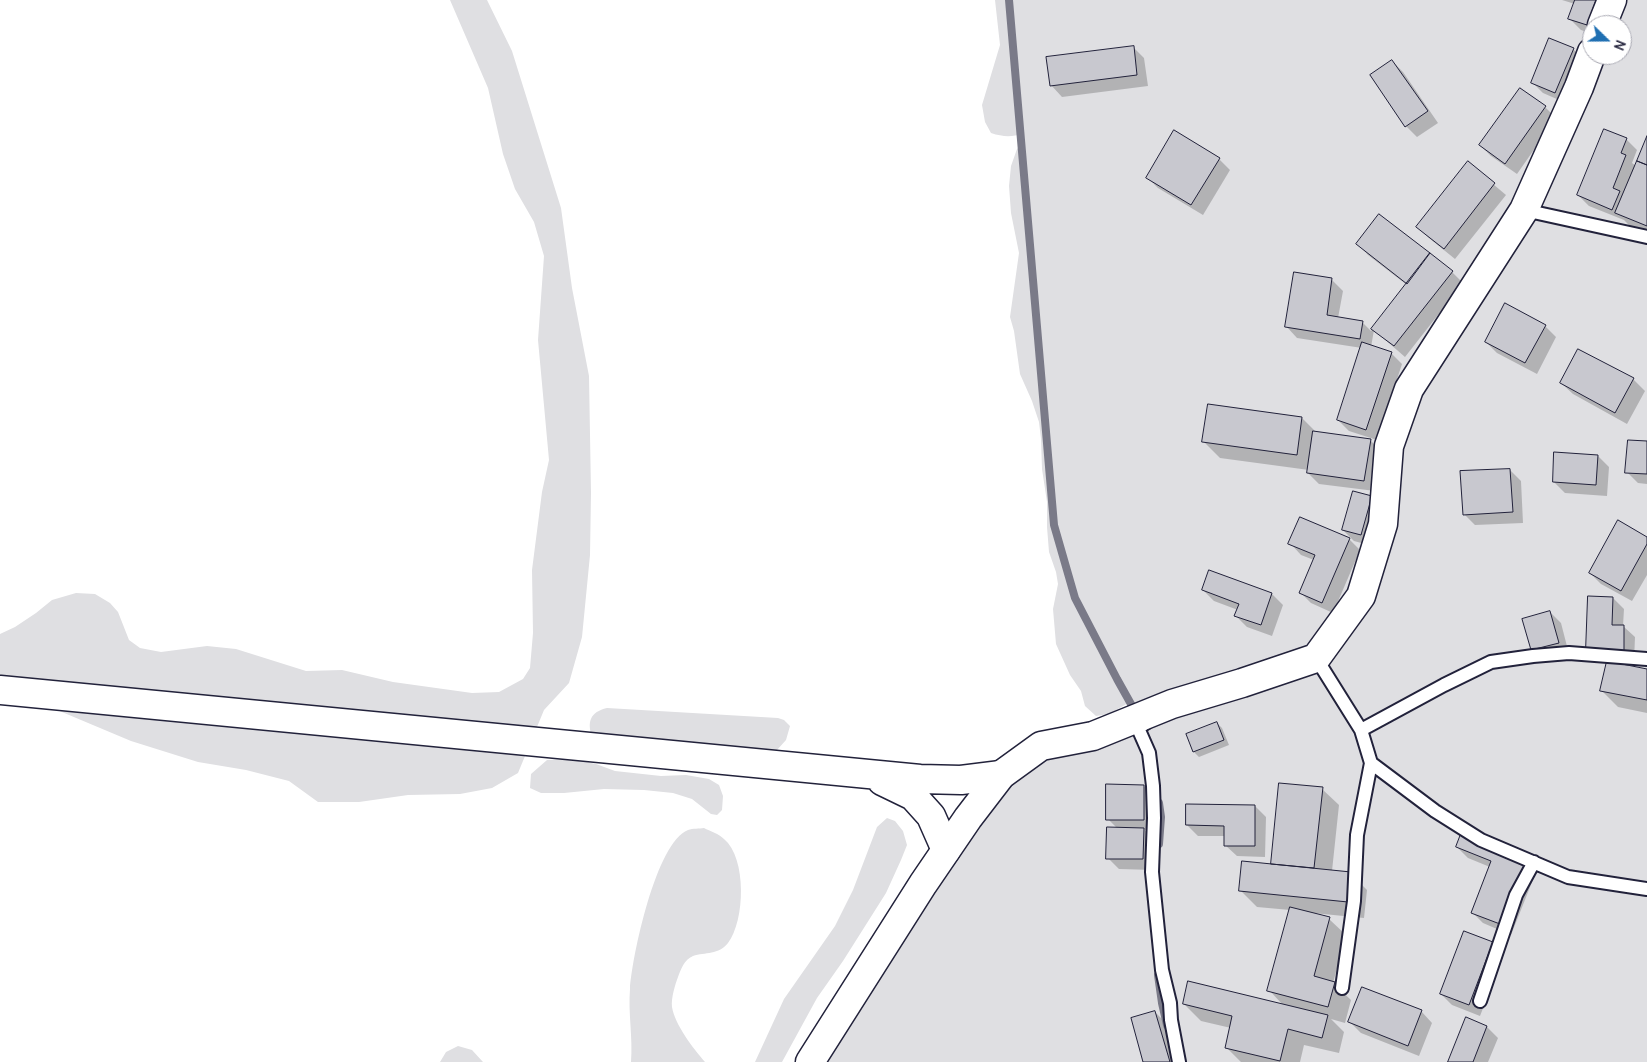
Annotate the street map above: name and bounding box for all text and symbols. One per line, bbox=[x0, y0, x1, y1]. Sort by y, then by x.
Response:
north arrow bbox=[1582, 15, 1632, 65]
text: N bbox=[1610, 37, 1630, 53]

